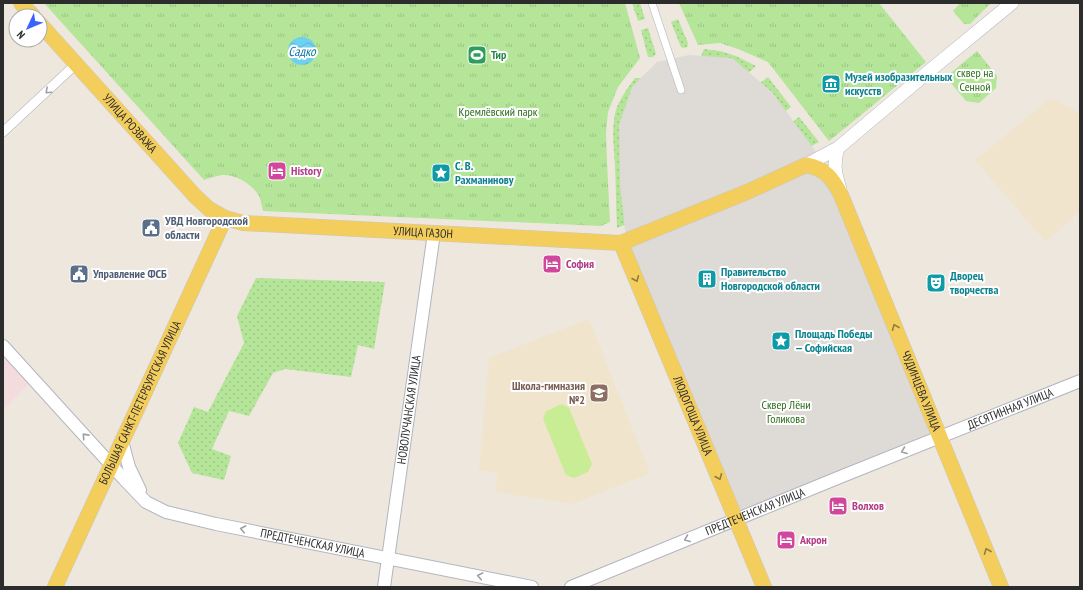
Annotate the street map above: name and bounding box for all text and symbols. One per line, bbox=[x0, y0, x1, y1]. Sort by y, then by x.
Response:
north arrow bbox=[8, 8, 48, 48]
text: N bbox=[14, 28, 28, 42]
water label: Садко bbox=[288, 43, 317, 60]
sports icon: Тир bbox=[466, 44, 488, 66]
place label: Тир bbox=[491, 47, 507, 62]
park label: сквер на Сенной bbox=[957, 65, 993, 94]
place label: Музей изобразительных искусств bbox=[845, 69, 953, 98]
museum icon: Музей изобразительных искусств bbox=[820, 73, 842, 95]
one-way arrow bbox=[45, 86, 53, 93]
street label: УЛИЦА РОЗВАЖА bbox=[100, 91, 161, 156]
park label: Кремлёвский парк bbox=[459, 104, 538, 119]
place label: С. В. Рахманинову bbox=[455, 158, 514, 187]
hotel icon: History bbox=[266, 160, 288, 182]
place icon: С. В. Рахманинову bbox=[430, 162, 452, 184]
place label: History bbox=[291, 163, 322, 178]
place label: УВД Новгородской области bbox=[164, 213, 248, 242]
public building icon: УВД Новгородской области bbox=[140, 217, 162, 239]
street label: УЛИЦА ГАЗОН bbox=[393, 223, 453, 241]
hotel icon: София bbox=[541, 253, 563, 275]
place label: София bbox=[566, 256, 594, 271]
public building icon: Управление ФСБ bbox=[68, 263, 90, 285]
place label: Правительство Новгородской области bbox=[721, 264, 820, 293]
place label: Управление ФСБ bbox=[92, 266, 167, 281]
building icon: Правительство Новгородской области bbox=[696, 268, 718, 290]
place label: Дворец творчества bbox=[950, 268, 998, 297]
theatre icon: Дворец творчества bbox=[925, 272, 947, 294]
one-way arrow bbox=[632, 276, 640, 283]
street label: БОЛЬШАЯ САНКТ-ПЕТЕРБУРГСКАЯ УЛИЦА bbox=[95, 318, 184, 487]
one-way arrow bbox=[892, 323, 900, 331]
place label: Площадь Победы — Софийская bbox=[795, 326, 872, 355]
place icon: Площадь Победы — Софийская bbox=[770, 330, 792, 352]
street label: ЧУДИНЦЕВА УЛИЦА bbox=[898, 348, 945, 434]
street label: НОВОЛУЧАНСКАЯ УЛИЦА bbox=[393, 354, 424, 465]
street label: ЛЮДОГОЩА УЛИЦА bbox=[670, 373, 716, 458]
place label: Школа-гимназия №2 bbox=[512, 378, 585, 407]
school or university icon: Школа-гимназия №2 bbox=[588, 382, 610, 404]
street label: ДЕСЯТИННАЯ УЛИЦА bbox=[965, 384, 1055, 432]
park label: Сквер Лёни Голикова bbox=[761, 397, 811, 426]
one-way arrow bbox=[83, 434, 90, 441]
one-way arrow bbox=[901, 446, 908, 454]
one-way arrow bbox=[714, 473, 722, 480]
street label: ПРЕДТЕЧЕНСКАЯ УЛИЦА bbox=[703, 484, 807, 538]
hotel icon: Волхов bbox=[827, 495, 849, 517]
place label: Волхов bbox=[852, 498, 884, 513]
one-way arrow bbox=[240, 525, 246, 534]
street label: ПРЕДТЕЧЕНСКАЯ УЛИЦА bbox=[259, 525, 367, 561]
hotel icon: Акрон bbox=[775, 529, 797, 551]
place label: Акрон bbox=[799, 532, 827, 547]
one-way arrow bbox=[684, 535, 691, 543]
one-way arrow bbox=[983, 547, 991, 554]
one-way arrow bbox=[477, 573, 483, 581]

